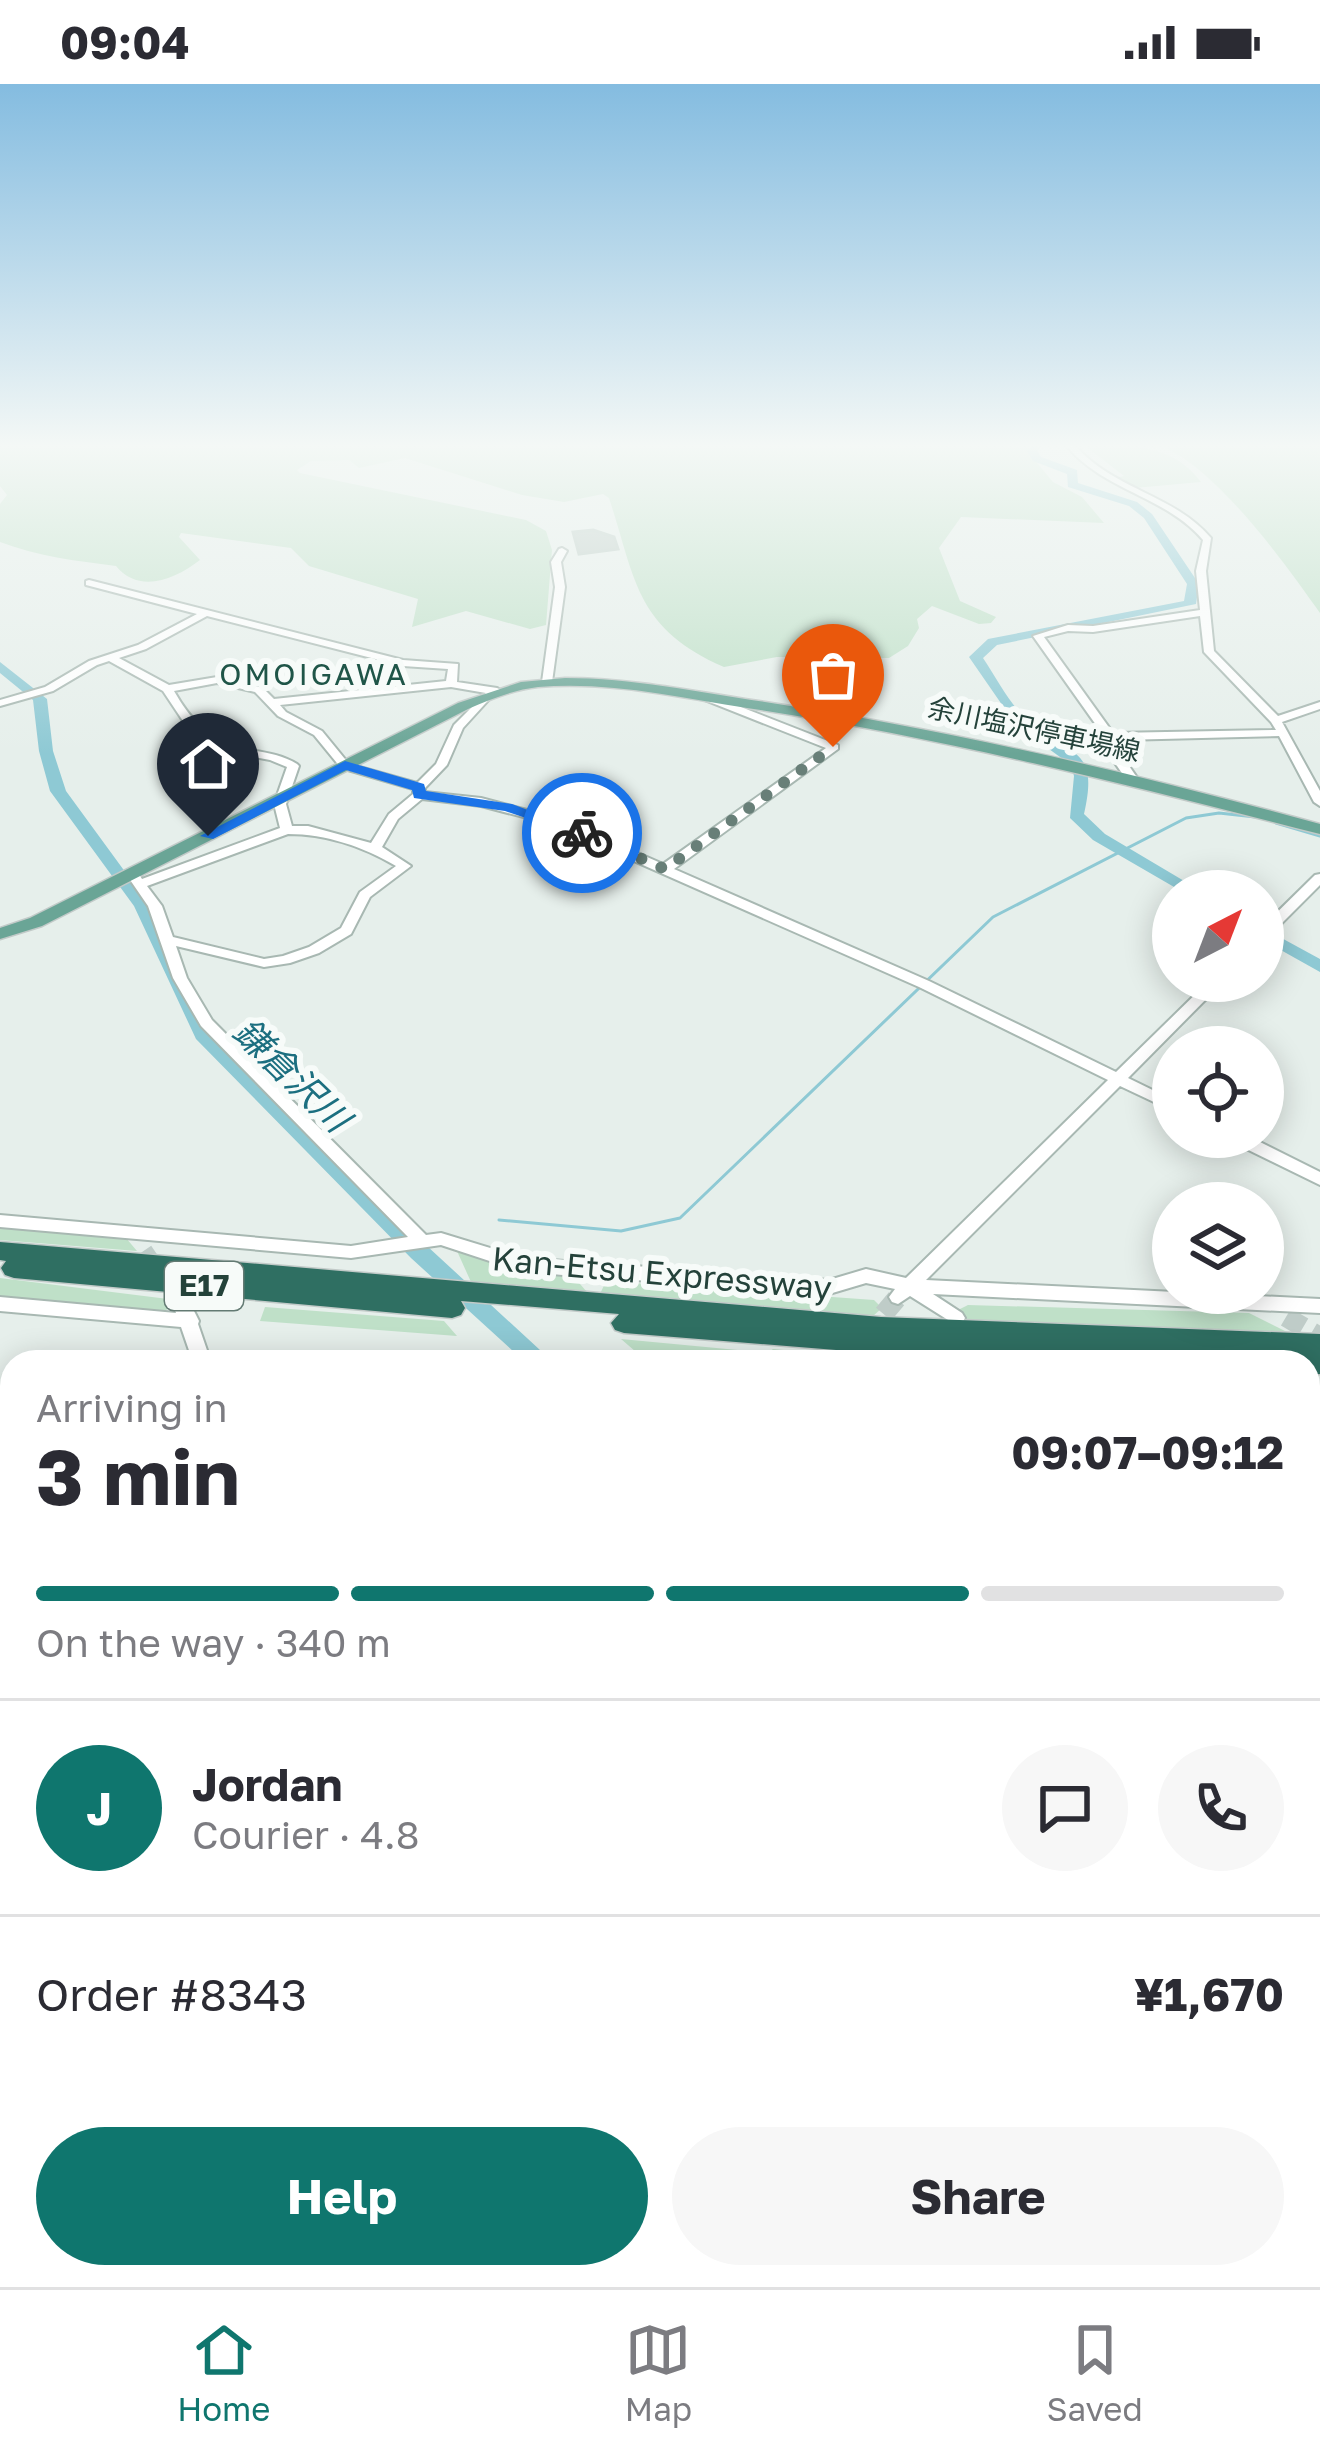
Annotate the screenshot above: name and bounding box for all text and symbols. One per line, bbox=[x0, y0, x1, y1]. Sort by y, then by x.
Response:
text: 09:04 bbox=[60, 15, 190, 69]
pin bbox=[782, 624, 884, 747]
icon: bag bbox=[800, 642, 866, 708]
district label: OMOIGAWA bbox=[219, 656, 409, 692]
street label: 余川塩沢停車場線 bbox=[925, 691, 1143, 767]
pin bbox=[157, 713, 259, 836]
icon: home bbox=[175, 731, 241, 797]
courier bbox=[522, 773, 642, 893]
icon: bike bbox=[549, 800, 615, 866]
north arrow bbox=[1152, 870, 1284, 1002]
map controls bbox=[1152, 870, 1284, 1314]
water label: 鎌倉沢川 bbox=[226, 1009, 362, 1143]
button: locate bbox=[1152, 1026, 1284, 1158]
button: layers bbox=[1152, 1182, 1284, 1314]
street label: Kan-Etsu Expressway bbox=[491, 1238, 833, 1307]
road number: E17 bbox=[165, 1262, 243, 1310]
text: Arriving in bbox=[36, 1384, 227, 1431]
text: 09:07–09:12 bbox=[1011, 1425, 1284, 1479]
text: 3 min bbox=[36, 1429, 240, 1522]
text: On the way · 340 m bbox=[36, 1619, 391, 1666]
button: chat bbox=[1002, 1745, 1128, 1871]
button: phone bbox=[1158, 1745, 1284, 1871]
text: Jordan bbox=[192, 1757, 343, 1811]
text: J bbox=[86, 1781, 112, 1835]
text: Courier · 4.8 bbox=[192, 1811, 420, 1858]
text: Order #8343 bbox=[36, 1967, 307, 2021]
text: ¥1,670 bbox=[1134, 1967, 1284, 2021]
button: Help bbox=[36, 2127, 648, 2265]
button: Share bbox=[672, 2127, 1284, 2265]
tab: Home bbox=[177, 2317, 270, 2428]
tab: Map bbox=[625, 2317, 692, 2428]
tab: Saved bbox=[1046, 2317, 1143, 2428]

